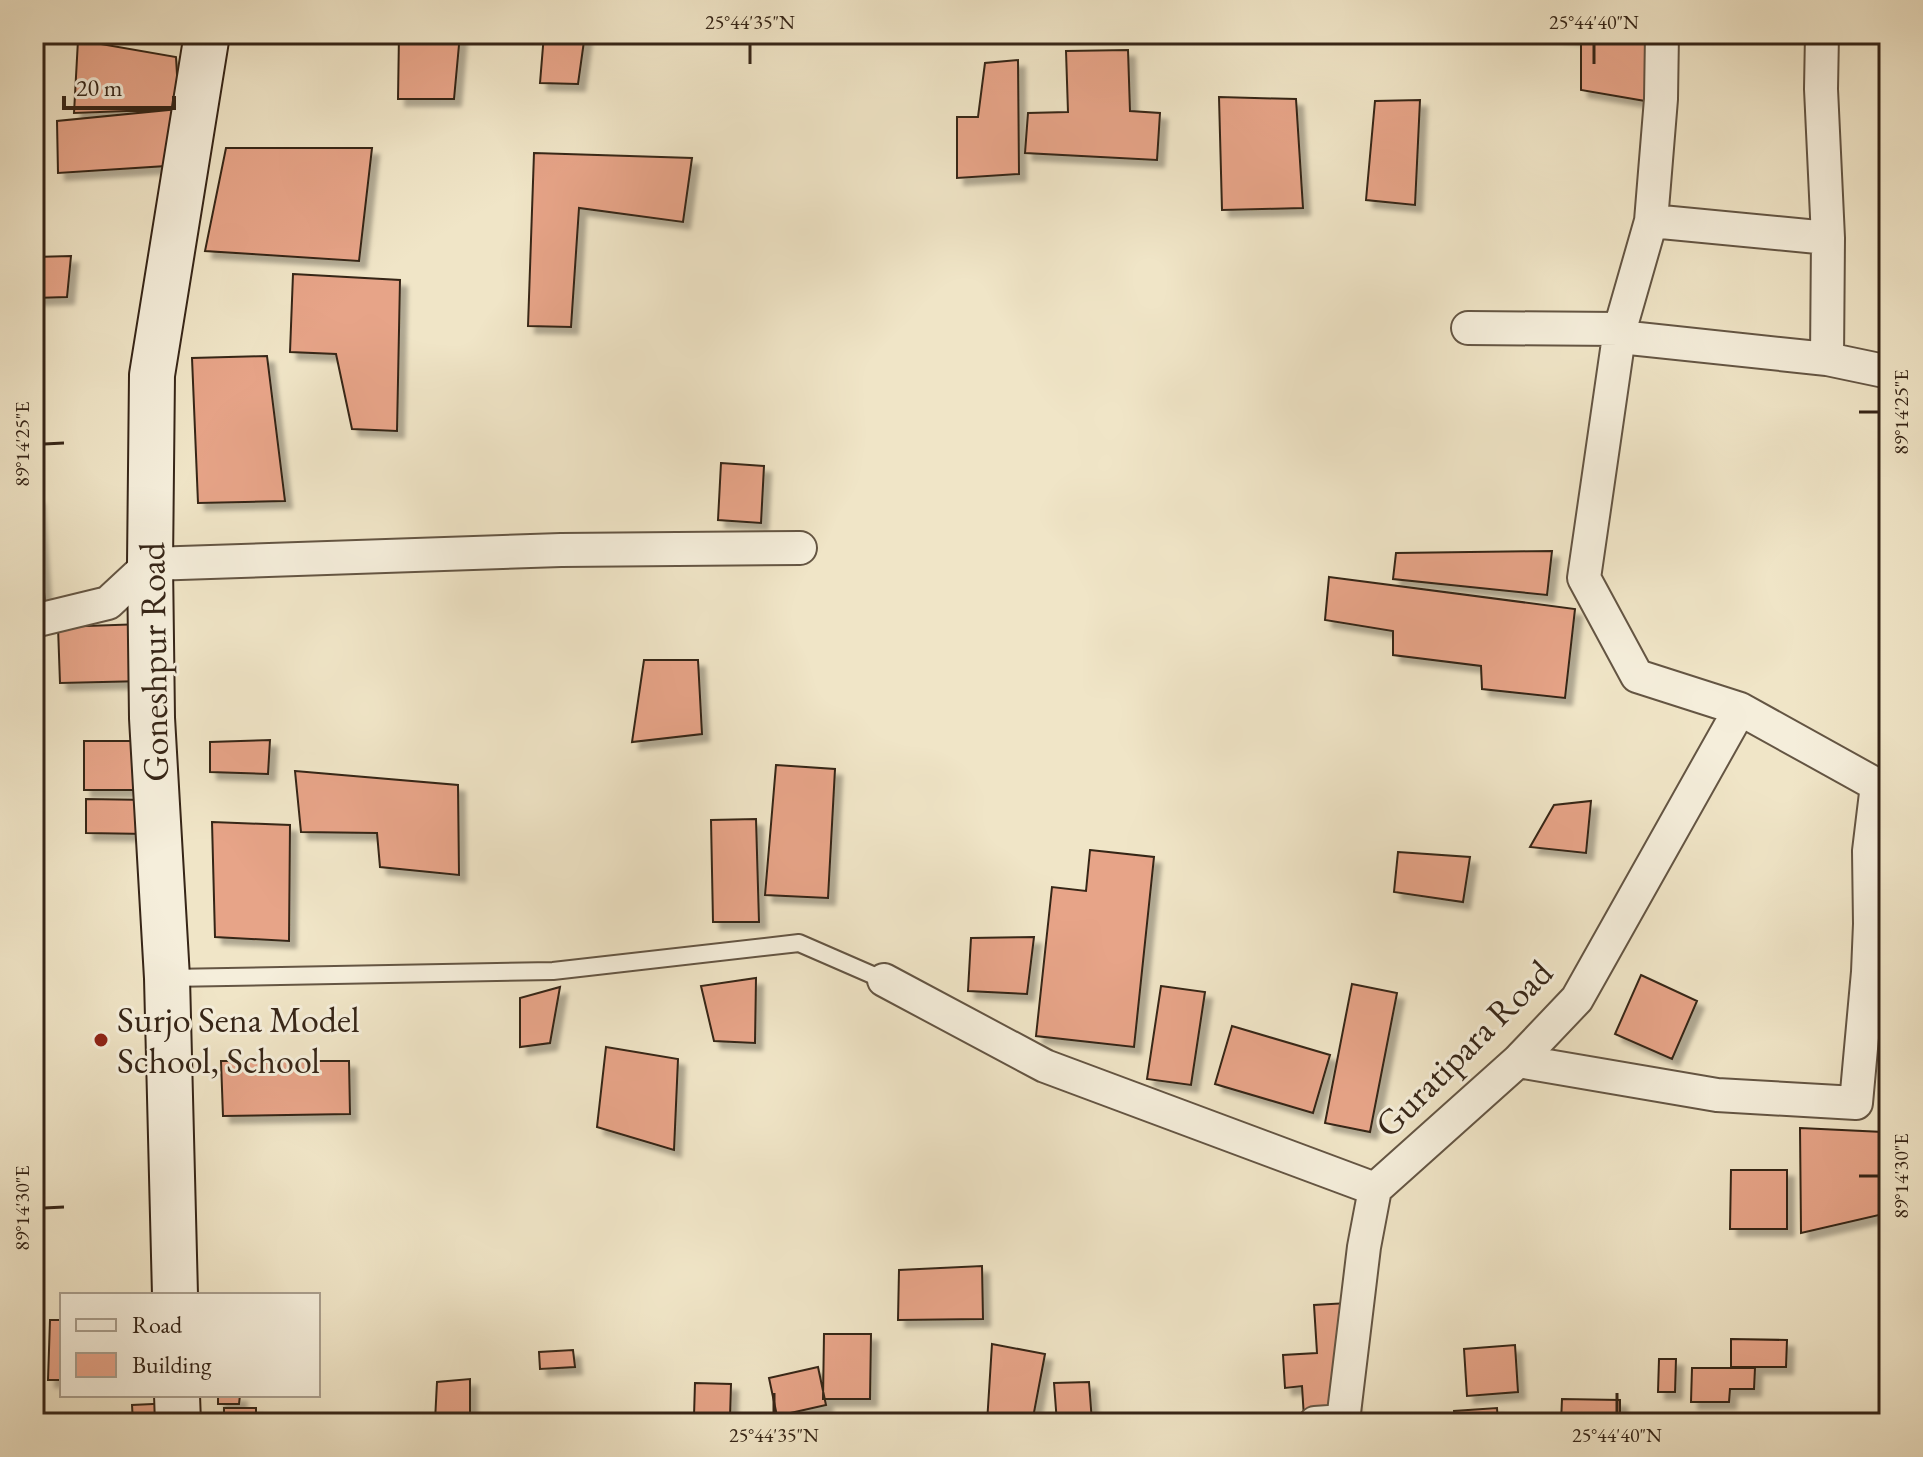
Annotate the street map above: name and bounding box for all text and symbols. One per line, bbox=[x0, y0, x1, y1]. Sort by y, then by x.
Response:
text: 25°44'35"N bbox=[705, 9, 795, 35]
text: 25°44'40"N bbox=[1549, 9, 1639, 35]
scale bar bbox=[64, 60, 174, 110]
text: 20 m bbox=[76, 72, 123, 103]
text: 89°14'25"E bbox=[1888, 369, 1914, 455]
text: 89°14'25"E bbox=[9, 401, 35, 487]
street label: Goneshpur Road bbox=[128, 541, 179, 782]
street label: Guratipara Road bbox=[1364, 949, 1563, 1147]
place label: Surjo Sena Model School, School bbox=[117, 996, 360, 1084]
marker: Surjo Sena Model School, School bbox=[92, 1031, 110, 1049]
text: 89°14'30"E bbox=[1888, 1133, 1914, 1219]
text: 89°14'30"E bbox=[9, 1165, 35, 1251]
legend bbox=[60, 1293, 320, 1397]
text: Road bbox=[132, 1309, 183, 1340]
text: Building bbox=[132, 1349, 212, 1380]
text: 25°44'35"N bbox=[729, 1422, 819, 1448]
text: 25°44'40"N bbox=[1572, 1422, 1662, 1448]

